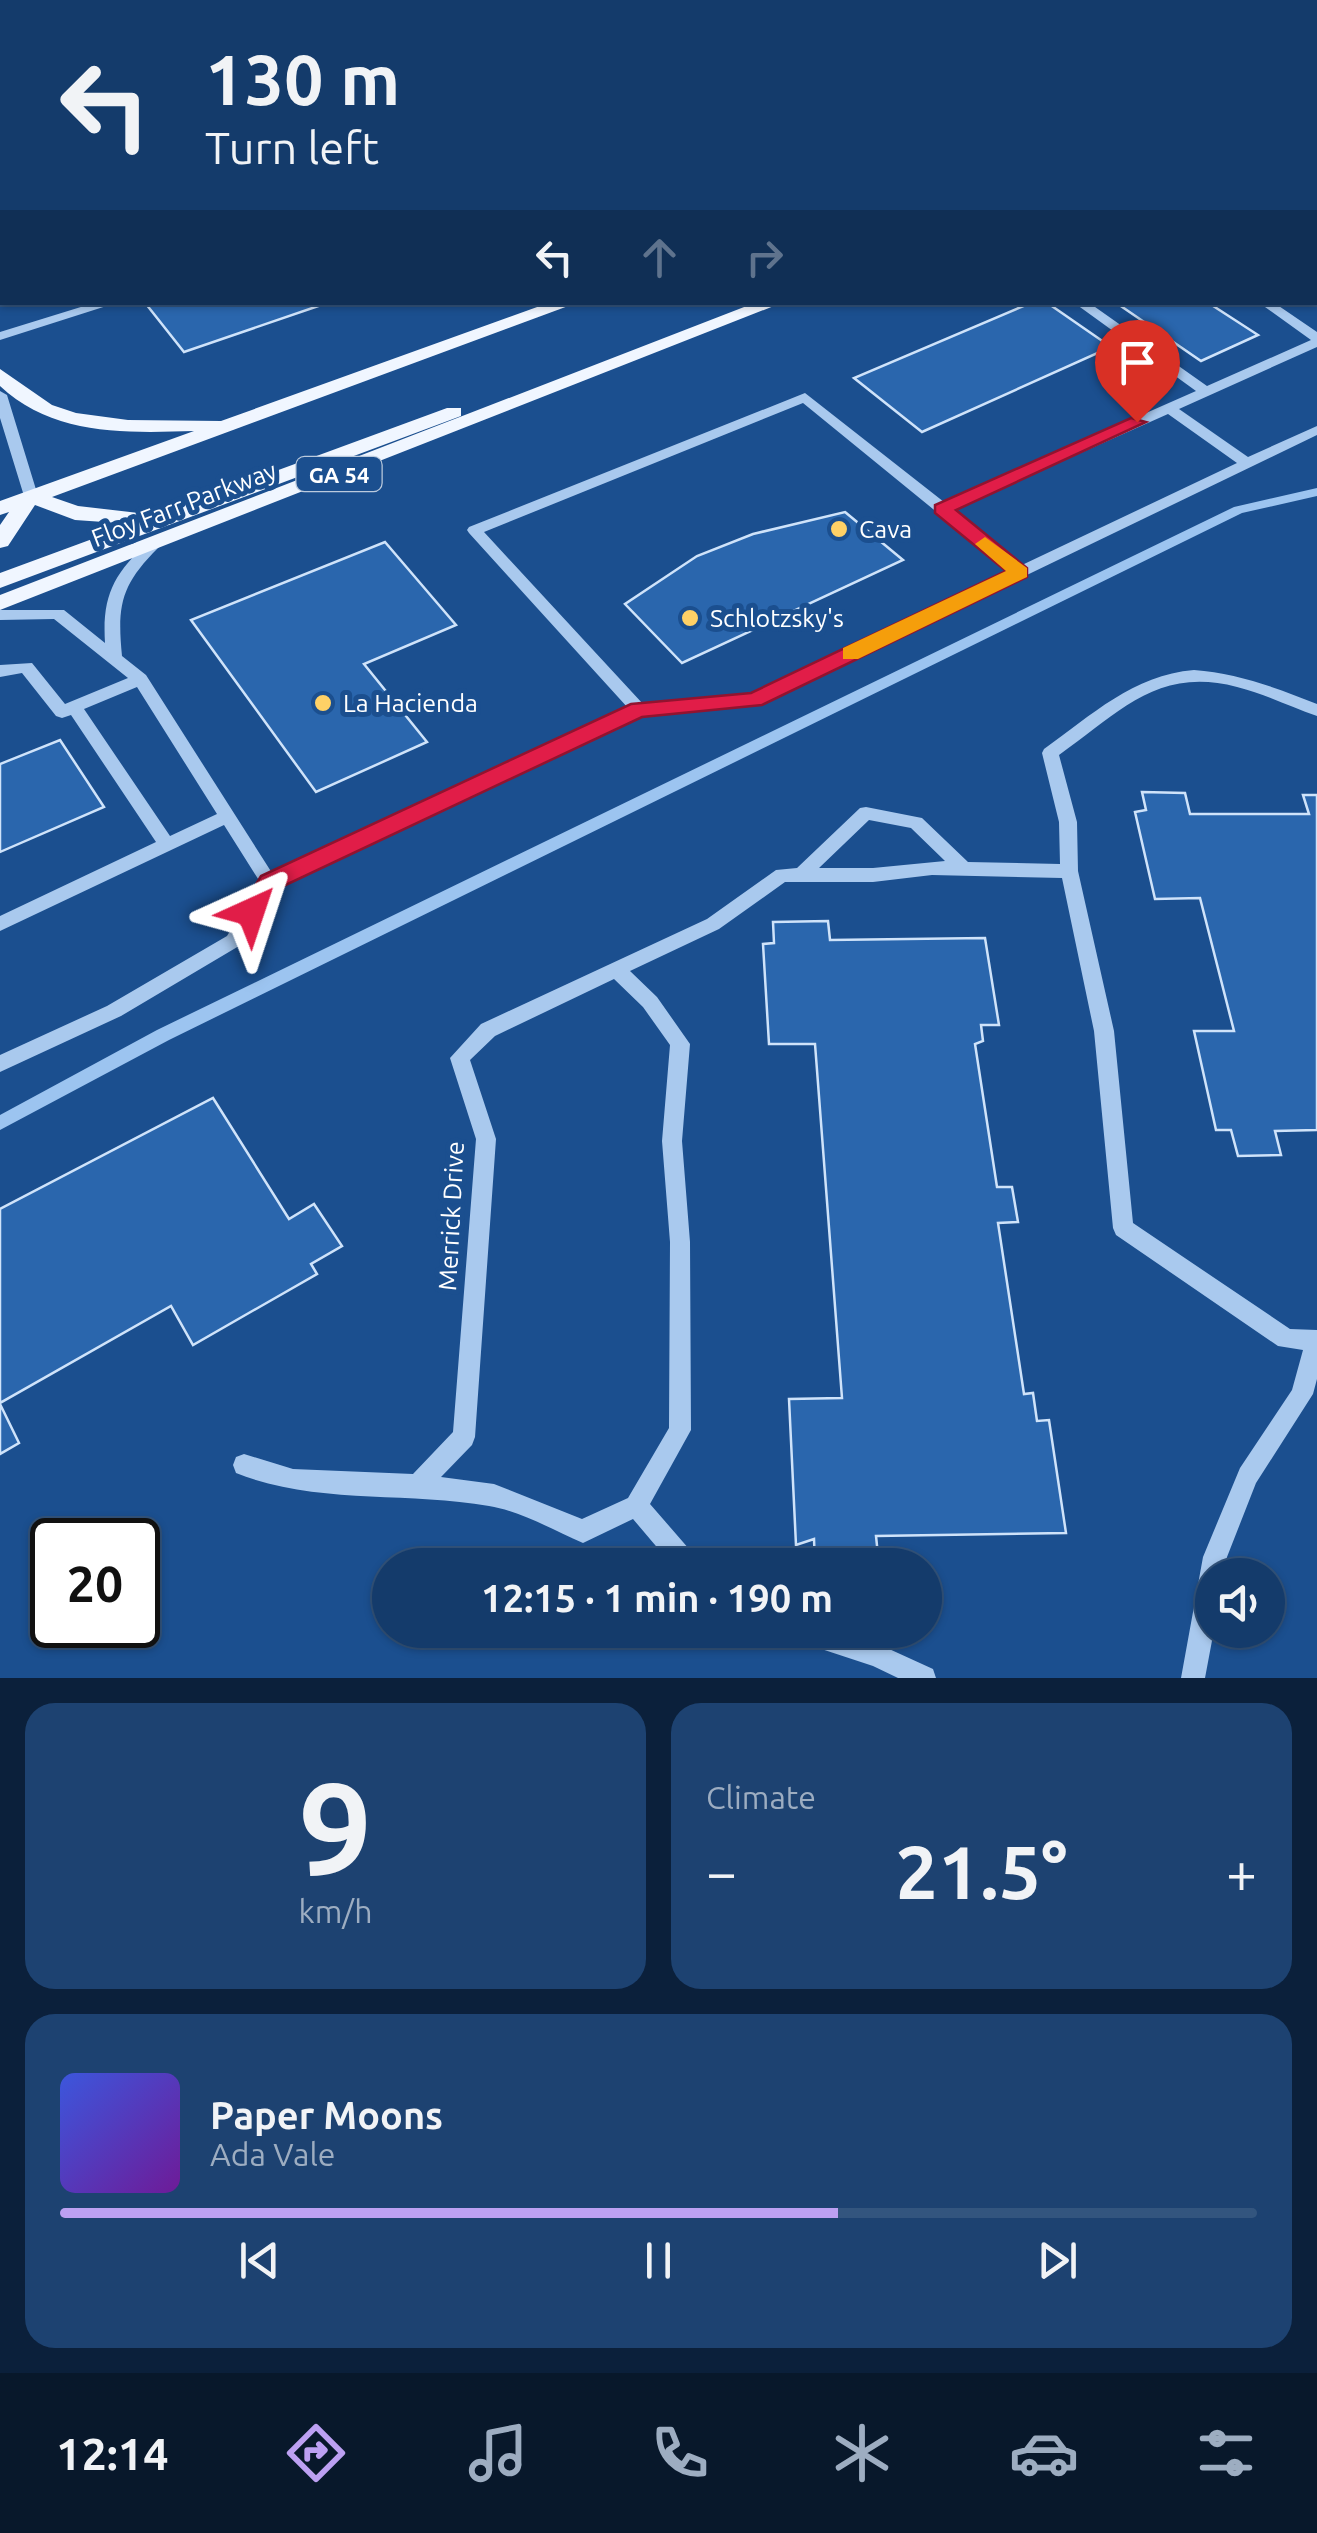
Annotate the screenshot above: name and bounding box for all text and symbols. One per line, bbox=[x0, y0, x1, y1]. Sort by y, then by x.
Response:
icon: left bbox=[40, 40, 170, 170]
text: 130 m bbox=[205, 40, 400, 118]
text: Turn left bbox=[205, 122, 379, 173]
icon: left bbox=[527, 230, 582, 285]
icon: ahead bbox=[632, 230, 687, 285]
icon: right bbox=[737, 230, 792, 285]
pin bbox=[1095, 320, 1180, 423]
icon: arrive bbox=[1110, 335, 1165, 390]
street label: Floy Farr Parkway bbox=[88, 456, 280, 552]
road number: GA 54 bbox=[296, 457, 382, 491]
place label: Cava bbox=[859, 515, 912, 543]
marker: Cava bbox=[828, 518, 850, 540]
place label: Schlotzsky's bbox=[710, 604, 844, 632]
marker: Schlotzsky's bbox=[679, 607, 701, 629]
place label: La Hacienda bbox=[343, 689, 478, 717]
marker: La Hacienda bbox=[312, 692, 334, 714]
position arrow bbox=[199, 860, 303, 964]
street label: Merrick Drive bbox=[433, 1141, 469, 1291]
speed limit sign: 20 bbox=[30, 1518, 160, 1648]
map controls bbox=[1195, 1558, 1285, 1648]
button: sound bbox=[1195, 1558, 1285, 1648]
text: 12:15 · 1 min · 190 m bbox=[481, 1577, 833, 1619]
text: 9 bbox=[299, 1755, 372, 1901]
text: Climate bbox=[706, 1779, 816, 1815]
text: 21.5° bbox=[896, 1829, 1067, 1913]
text: − bbox=[706, 1841, 737, 1902]
text: + bbox=[1226, 1841, 1257, 1902]
text: km/h bbox=[299, 1893, 372, 1929]
text: Paper Moons bbox=[210, 2094, 443, 2136]
text: Ada Vale bbox=[210, 2136, 336, 2172]
icon: previous bbox=[232, 2233, 287, 2288]
icon: pause bbox=[631, 2233, 686, 2288]
icon: next bbox=[1030, 2233, 1085, 2288]
icon: directions bbox=[281, 2418, 351, 2488]
icon: music bbox=[463, 2418, 533, 2488]
icon: phone bbox=[645, 2418, 715, 2488]
icon: climate bbox=[827, 2418, 897, 2488]
icon: car bbox=[1009, 2418, 1079, 2488]
icon: filters bbox=[1191, 2418, 1261, 2488]
text: 12:14 bbox=[56, 2428, 169, 2479]

